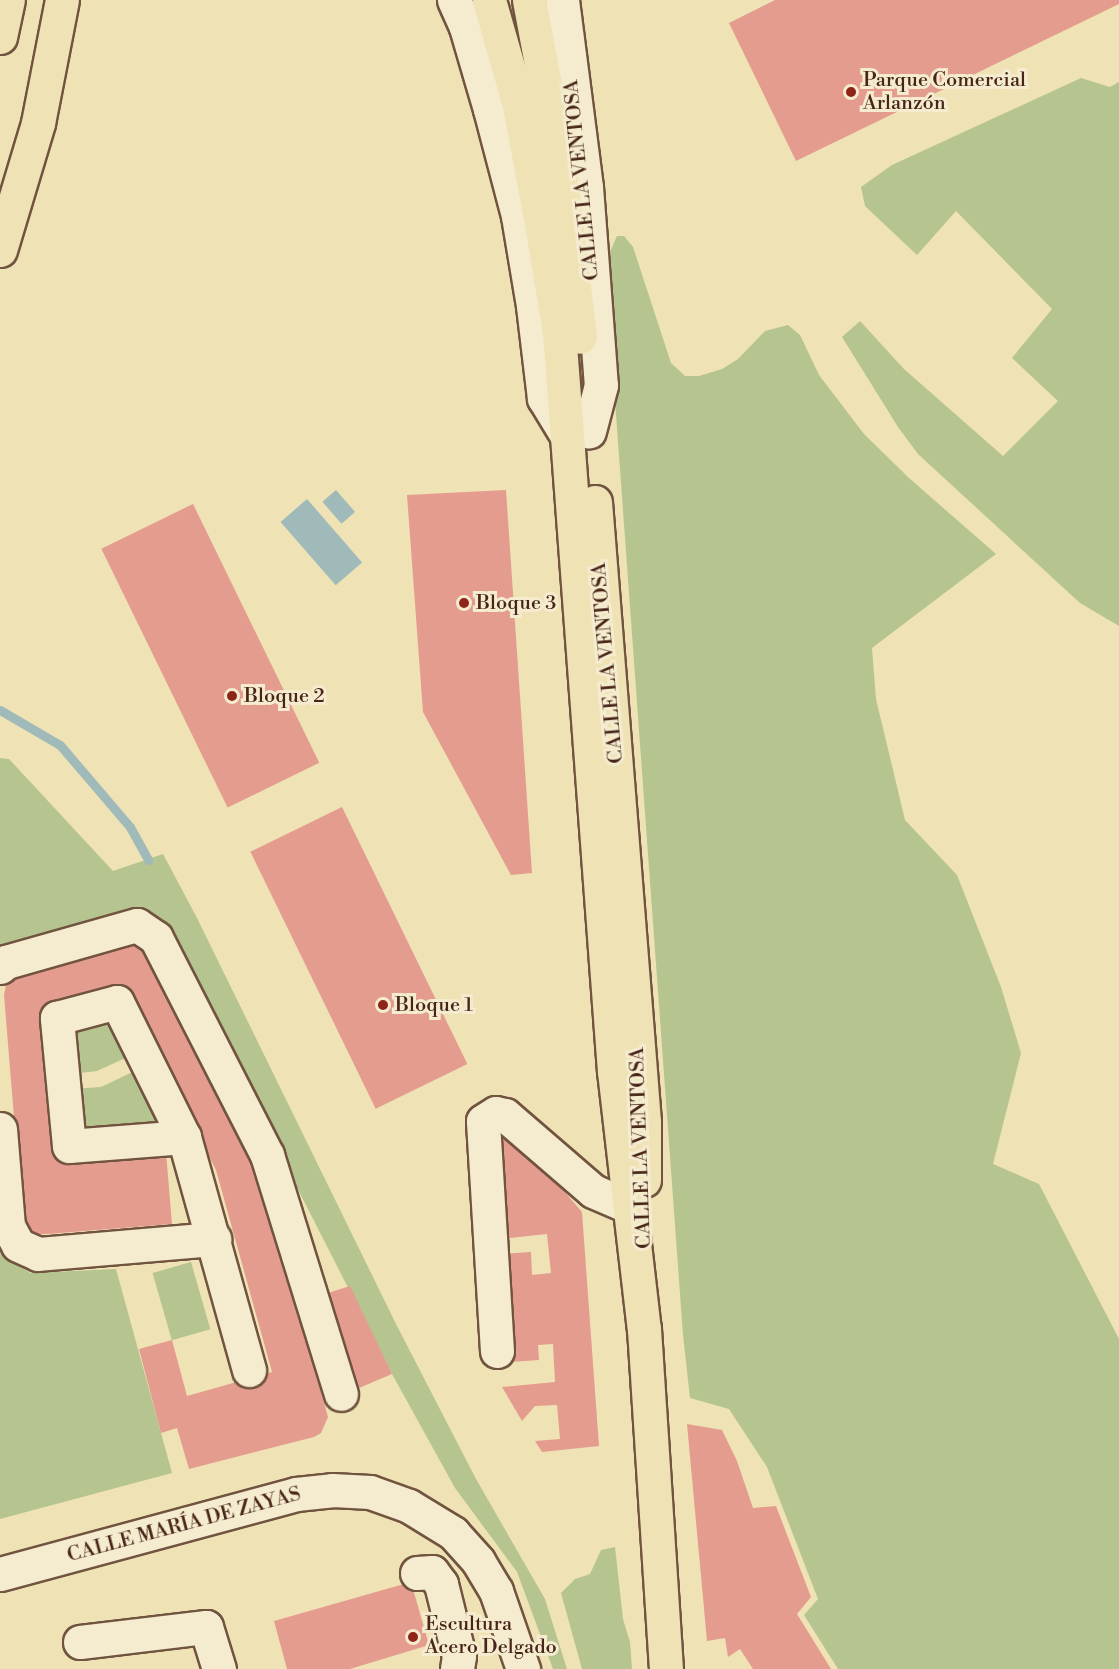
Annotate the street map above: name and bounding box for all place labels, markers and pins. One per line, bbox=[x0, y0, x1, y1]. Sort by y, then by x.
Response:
place label: Parque Comercial Arlanzón bbox=[863, 68, 1026, 115]
marker: Parque Comercial Arlanzón bbox=[844, 85, 858, 99]
place label: Bloque 3 bbox=[476, 591, 556, 615]
marker: Bloque 3 bbox=[457, 596, 471, 610]
place label: Bloque 2 bbox=[244, 684, 325, 708]
marker: Bloque 2 bbox=[225, 689, 239, 703]
place label: Bloque 1 bbox=[395, 993, 473, 1017]
marker: Bloque 1 bbox=[376, 998, 390, 1012]
place label: Escultura Acero Delgado bbox=[425, 1613, 557, 1660]
marker: Escultura Acero Delgado bbox=[406, 1630, 420, 1644]

